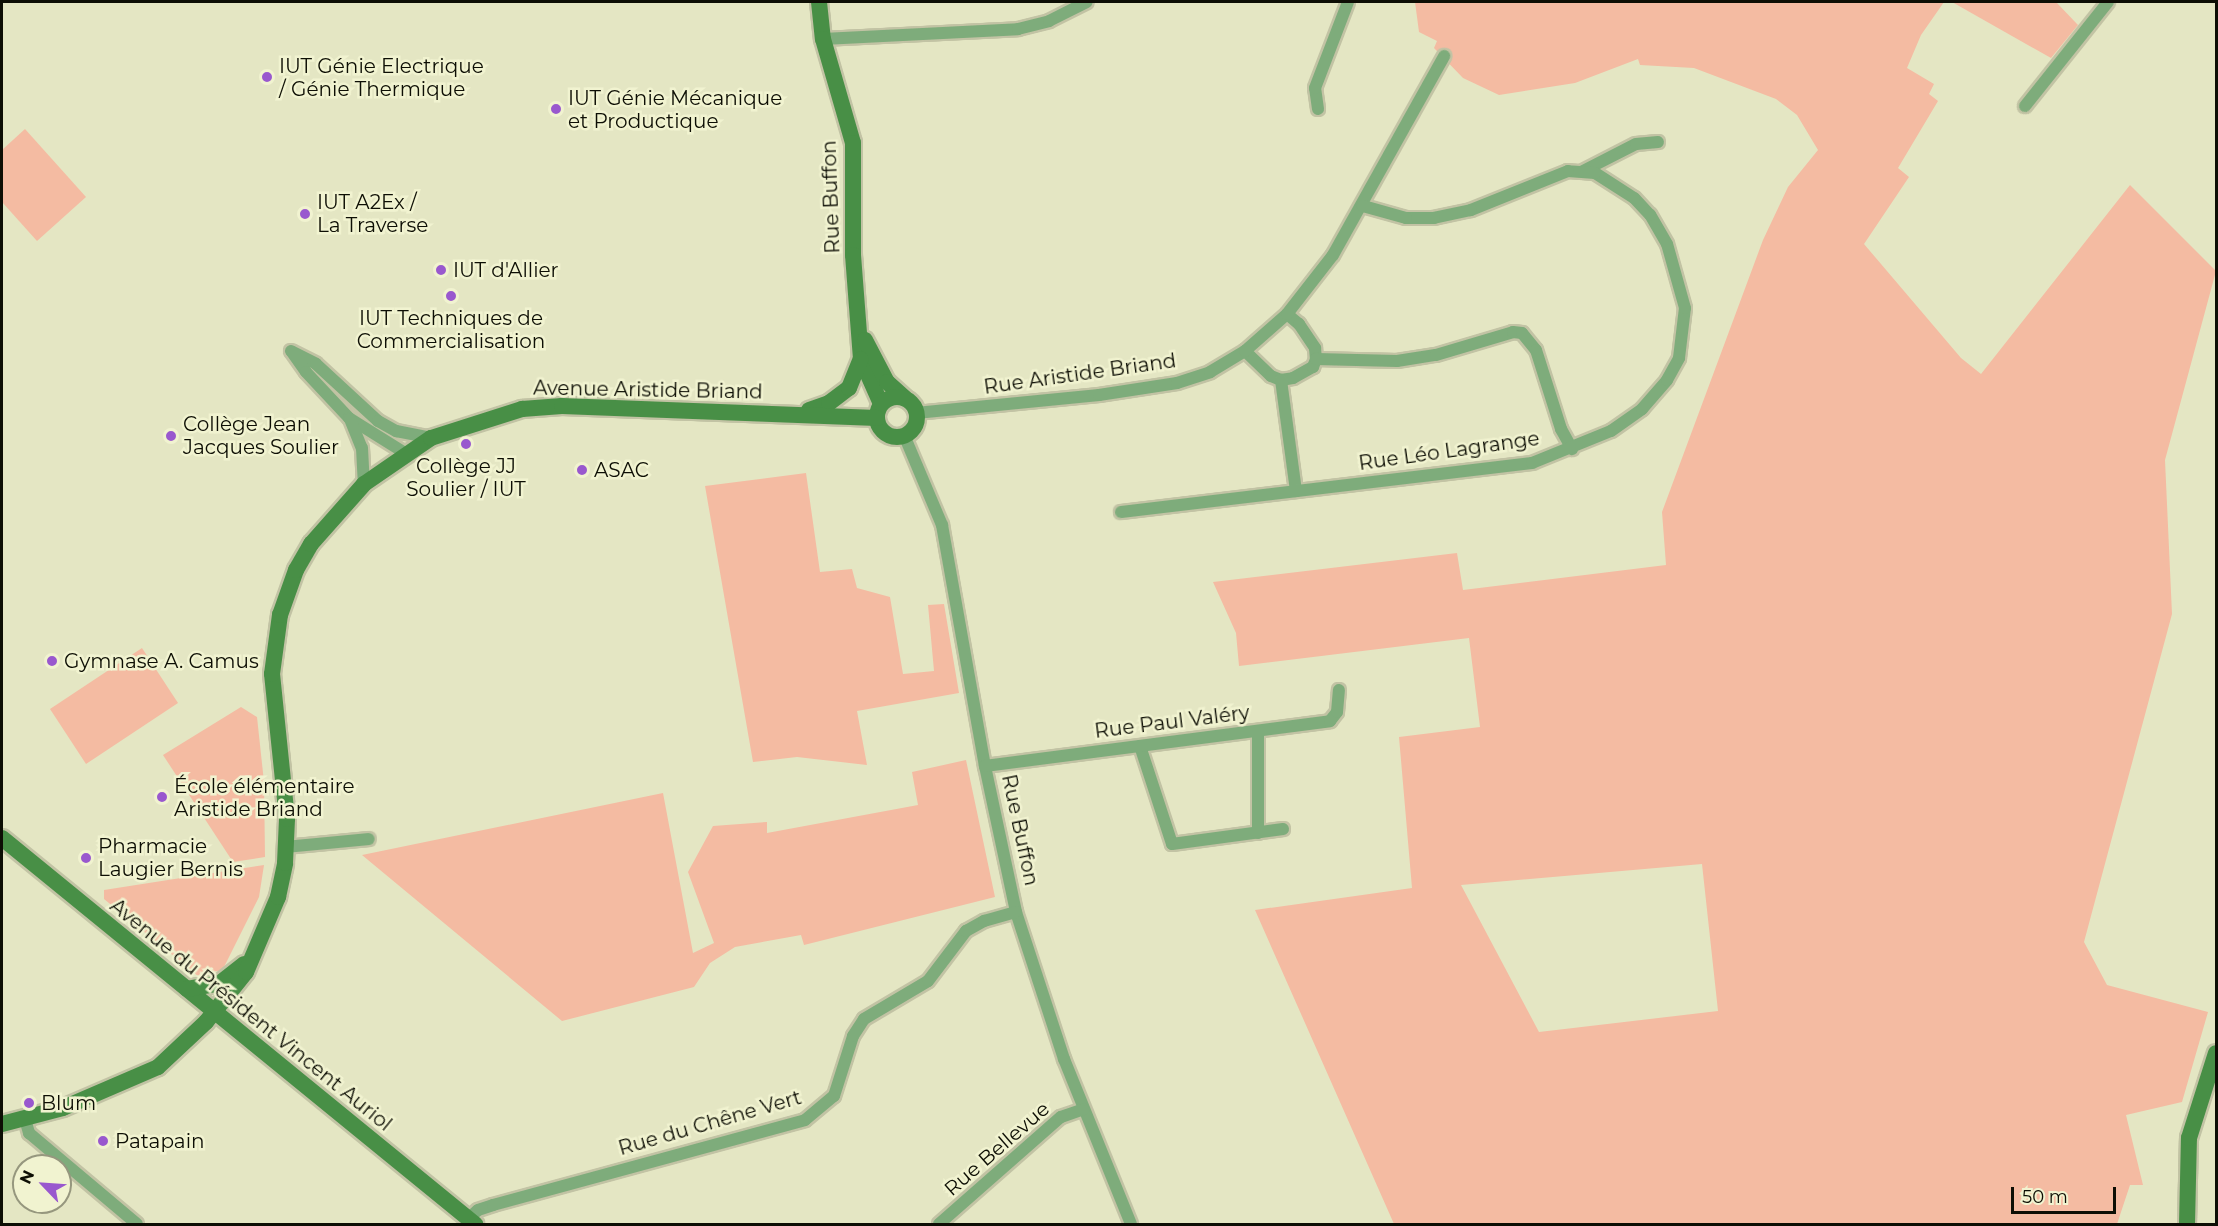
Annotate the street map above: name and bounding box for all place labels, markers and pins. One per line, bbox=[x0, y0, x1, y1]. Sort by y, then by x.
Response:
place label: IUT Génie Electrique / Génie Thermique bbox=[279, 54, 484, 101]
marker: IUT Génie Electrique / Génie Thermique bbox=[260, 70, 274, 84]
place label: IUT Génie Mécanique et Productique bbox=[568, 86, 782, 133]
marker: IUT Génie Mécanique et Productique bbox=[549, 102, 563, 116]
place label: IUT A2Ex / La Traverse bbox=[317, 190, 428, 237]
marker: IUT A2Ex / La Traverse bbox=[298, 207, 312, 221]
place label: IUT d'Allier bbox=[453, 258, 559, 282]
marker: IUT d'Allier bbox=[434, 263, 448, 277]
marker: IUT Techniques de Commercialisation bbox=[444, 289, 458, 303]
place label: IUT Techniques de Commercialisation bbox=[357, 306, 545, 353]
place label: Collège Jean Jacques Soulier bbox=[183, 412, 339, 459]
marker: Collège Jean Jacques Soulier bbox=[164, 429, 178, 443]
marker: Collège JJ Soulier / IUT bbox=[459, 437, 473, 451]
place label: Collège JJ Soulier / IUT bbox=[406, 454, 526, 501]
place label: ASAC bbox=[594, 458, 649, 482]
marker: ASAC bbox=[575, 463, 589, 477]
place label: Gymnase A. Camus bbox=[64, 649, 259, 673]
marker: Gymnase A. Camus bbox=[45, 654, 59, 668]
place label: École élémentaire Aristide Briand bbox=[174, 774, 355, 821]
marker: École élémentaire Aristide Briand bbox=[155, 790, 169, 804]
place label: Pharmacie Laugier Bernis bbox=[98, 834, 243, 881]
marker: Pharmacie Laugier Bernis bbox=[79, 851, 93, 865]
place label: Blum bbox=[41, 1091, 96, 1115]
marker: Blum bbox=[22, 1096, 36, 1110]
place label: Patapain bbox=[115, 1129, 205, 1153]
marker: Patapain bbox=[96, 1134, 110, 1148]

